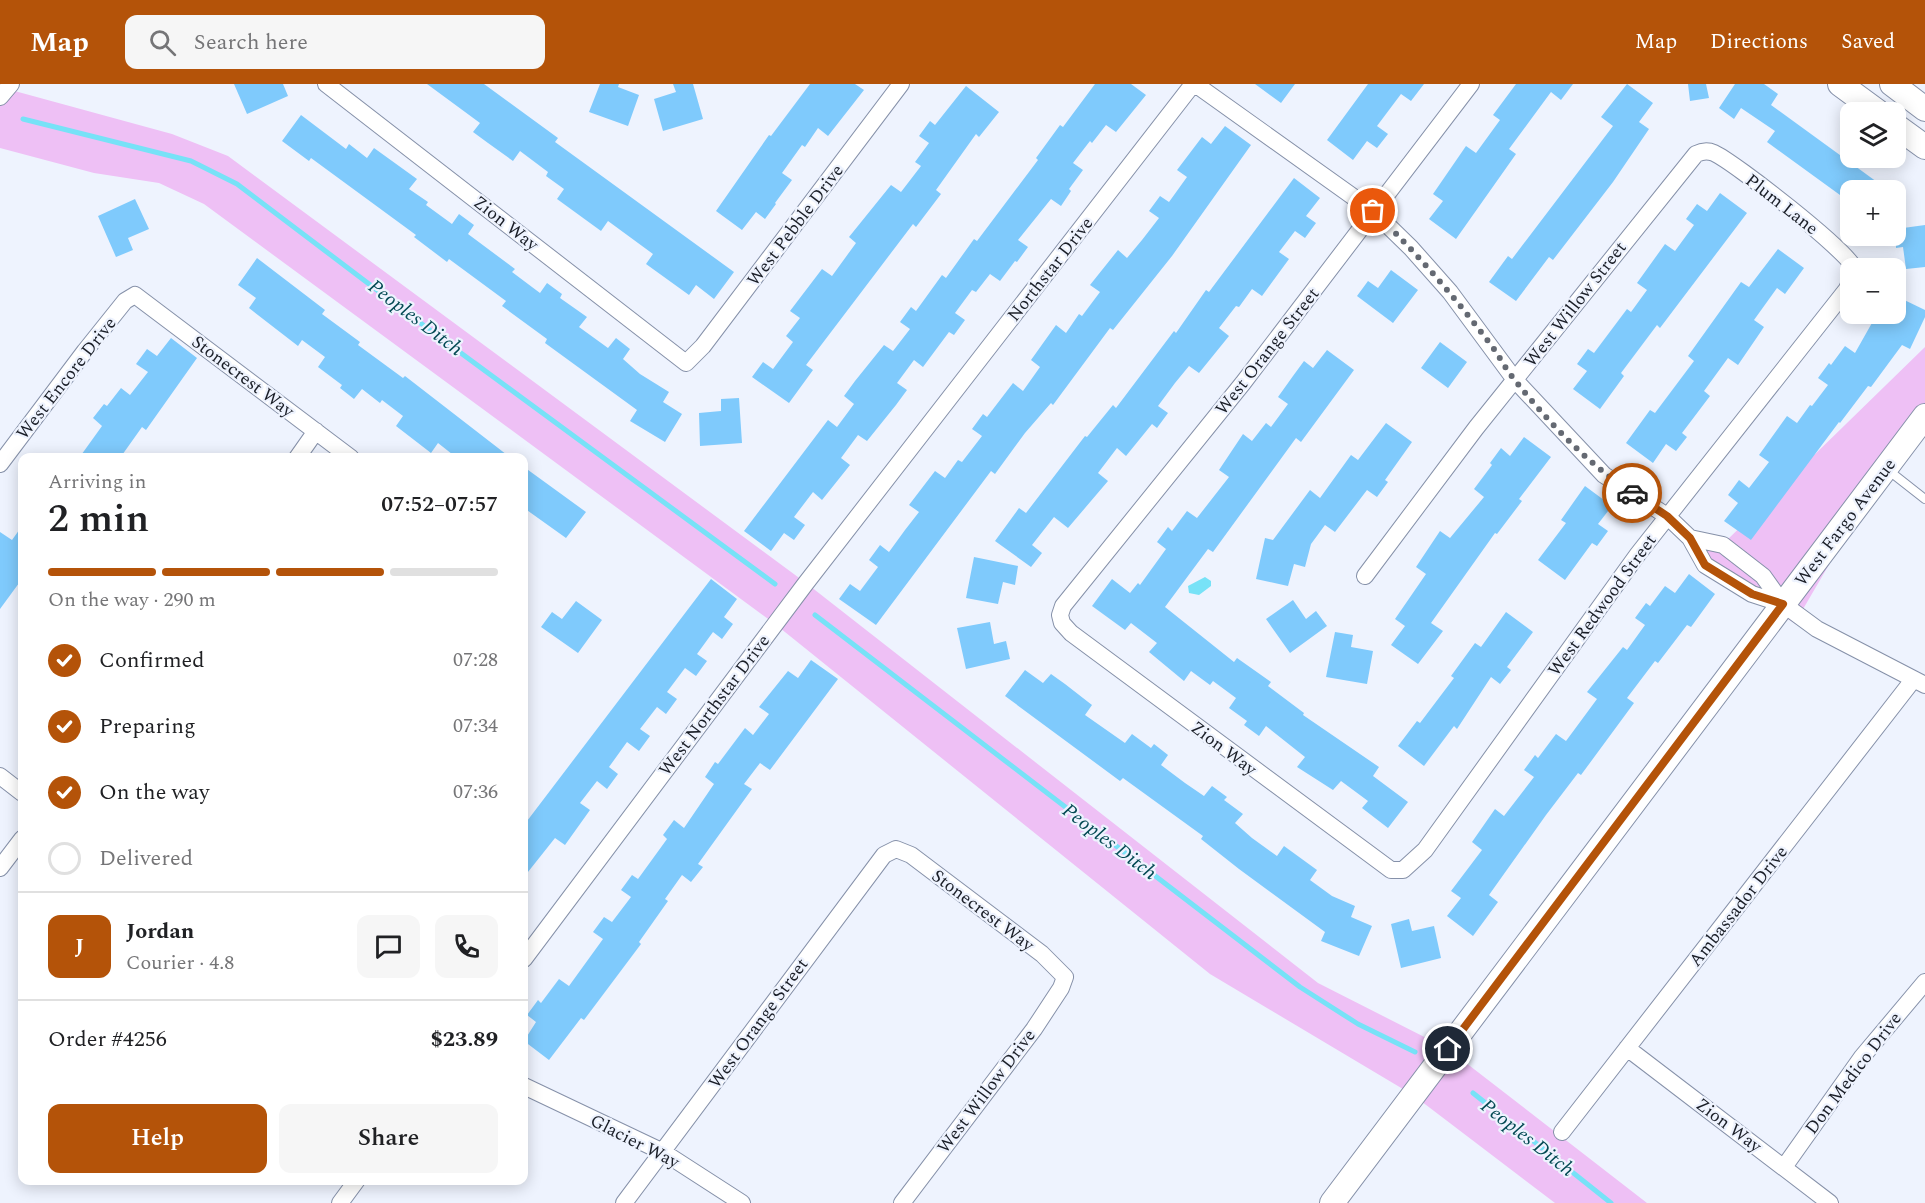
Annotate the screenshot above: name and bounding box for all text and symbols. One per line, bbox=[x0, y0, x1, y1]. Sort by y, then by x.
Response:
search box bbox=[125, 15, 545, 69]
text: Map bbox=[30, 21, 89, 64]
icon: search bbox=[146, 26, 179, 59]
text: Search here bbox=[194, 26, 308, 59]
text: Map bbox=[1635, 26, 1677, 58]
text: Directions bbox=[1710, 26, 1808, 58]
text: Saved bbox=[1841, 26, 1895, 58]
map controls bbox=[1840, 102, 1906, 324]
button: layers bbox=[1840, 102, 1906, 168]
street label: West Pebble Drive bbox=[740, 158, 850, 292]
street label: Plum Lane bbox=[1739, 167, 1824, 242]
button: + bbox=[1840, 180, 1906, 246]
pin bbox=[1347, 185, 1398, 236]
street label: Zion Way bbox=[467, 189, 545, 258]
icon: bag bbox=[1356, 194, 1389, 227]
street label: Northstar Drive bbox=[1001, 211, 1100, 327]
street label: West Willow Street bbox=[1518, 236, 1633, 373]
button: − bbox=[1840, 258, 1906, 324]
water label: Peoples Ditch bbox=[362, 272, 469, 364]
street label: West Orange Street bbox=[1209, 282, 1326, 421]
street label: West Encore Drive bbox=[10, 311, 123, 446]
street label: Stonecrest Way bbox=[186, 329, 301, 425]
street label: West Fargo Avenue bbox=[1788, 453, 1903, 592]
courier bbox=[1602, 463, 1662, 523]
text: Arriving in bbox=[48, 467, 146, 497]
icon: car bbox=[1616, 477, 1649, 510]
text: 07:52–07:57 bbox=[381, 488, 498, 521]
text: 2 min bbox=[48, 490, 149, 549]
street label: West Redwood Street bbox=[1541, 529, 1663, 682]
text: On the way · 290 m bbox=[48, 585, 216, 615]
street label: West Northstar Drive bbox=[652, 629, 777, 782]
icon: check bbox=[48, 644, 81, 677]
text: Confirmed bbox=[99, 644, 205, 677]
text: 07:28 bbox=[453, 645, 498, 675]
icon: check bbox=[48, 710, 81, 743]
text: Preparing bbox=[99, 710, 196, 743]
text: 07:34 bbox=[453, 711, 498, 741]
street label: Zion Way bbox=[1185, 715, 1263, 783]
icon: check bbox=[48, 776, 81, 809]
text: On the way bbox=[99, 776, 210, 809]
text: 07:36 bbox=[453, 777, 498, 807]
water label: Peoples Ditch bbox=[1056, 796, 1163, 888]
street label: Ambassador Drive bbox=[1682, 840, 1794, 973]
text: Delivered bbox=[99, 842, 193, 875]
street label: Stonecrest Way bbox=[926, 863, 1041, 959]
text: Jordan bbox=[126, 915, 194, 948]
button: chat bbox=[357, 915, 420, 978]
button: phone bbox=[435, 915, 498, 978]
text: J bbox=[75, 930, 84, 963]
text: Courier · 4.8 bbox=[126, 948, 234, 978]
street label: West Orange Street bbox=[702, 952, 815, 1094]
street label: Don Medico Drive bbox=[1798, 1006, 1908, 1140]
text: Order #4256 bbox=[48, 1023, 167, 1056]
text: $23.89 bbox=[430, 1023, 498, 1056]
street label: West Willow Drive bbox=[930, 1023, 1042, 1159]
pin bbox=[1422, 1023, 1473, 1074]
icon: home bbox=[1431, 1032, 1464, 1065]
water label: Peoples Ditch bbox=[1474, 1091, 1581, 1184]
street label: Zion Way bbox=[1690, 1092, 1768, 1160]
button: Help bbox=[48, 1104, 267, 1173]
button: Share bbox=[279, 1104, 498, 1173]
street label: Glacier Way bbox=[585, 1107, 685, 1176]

